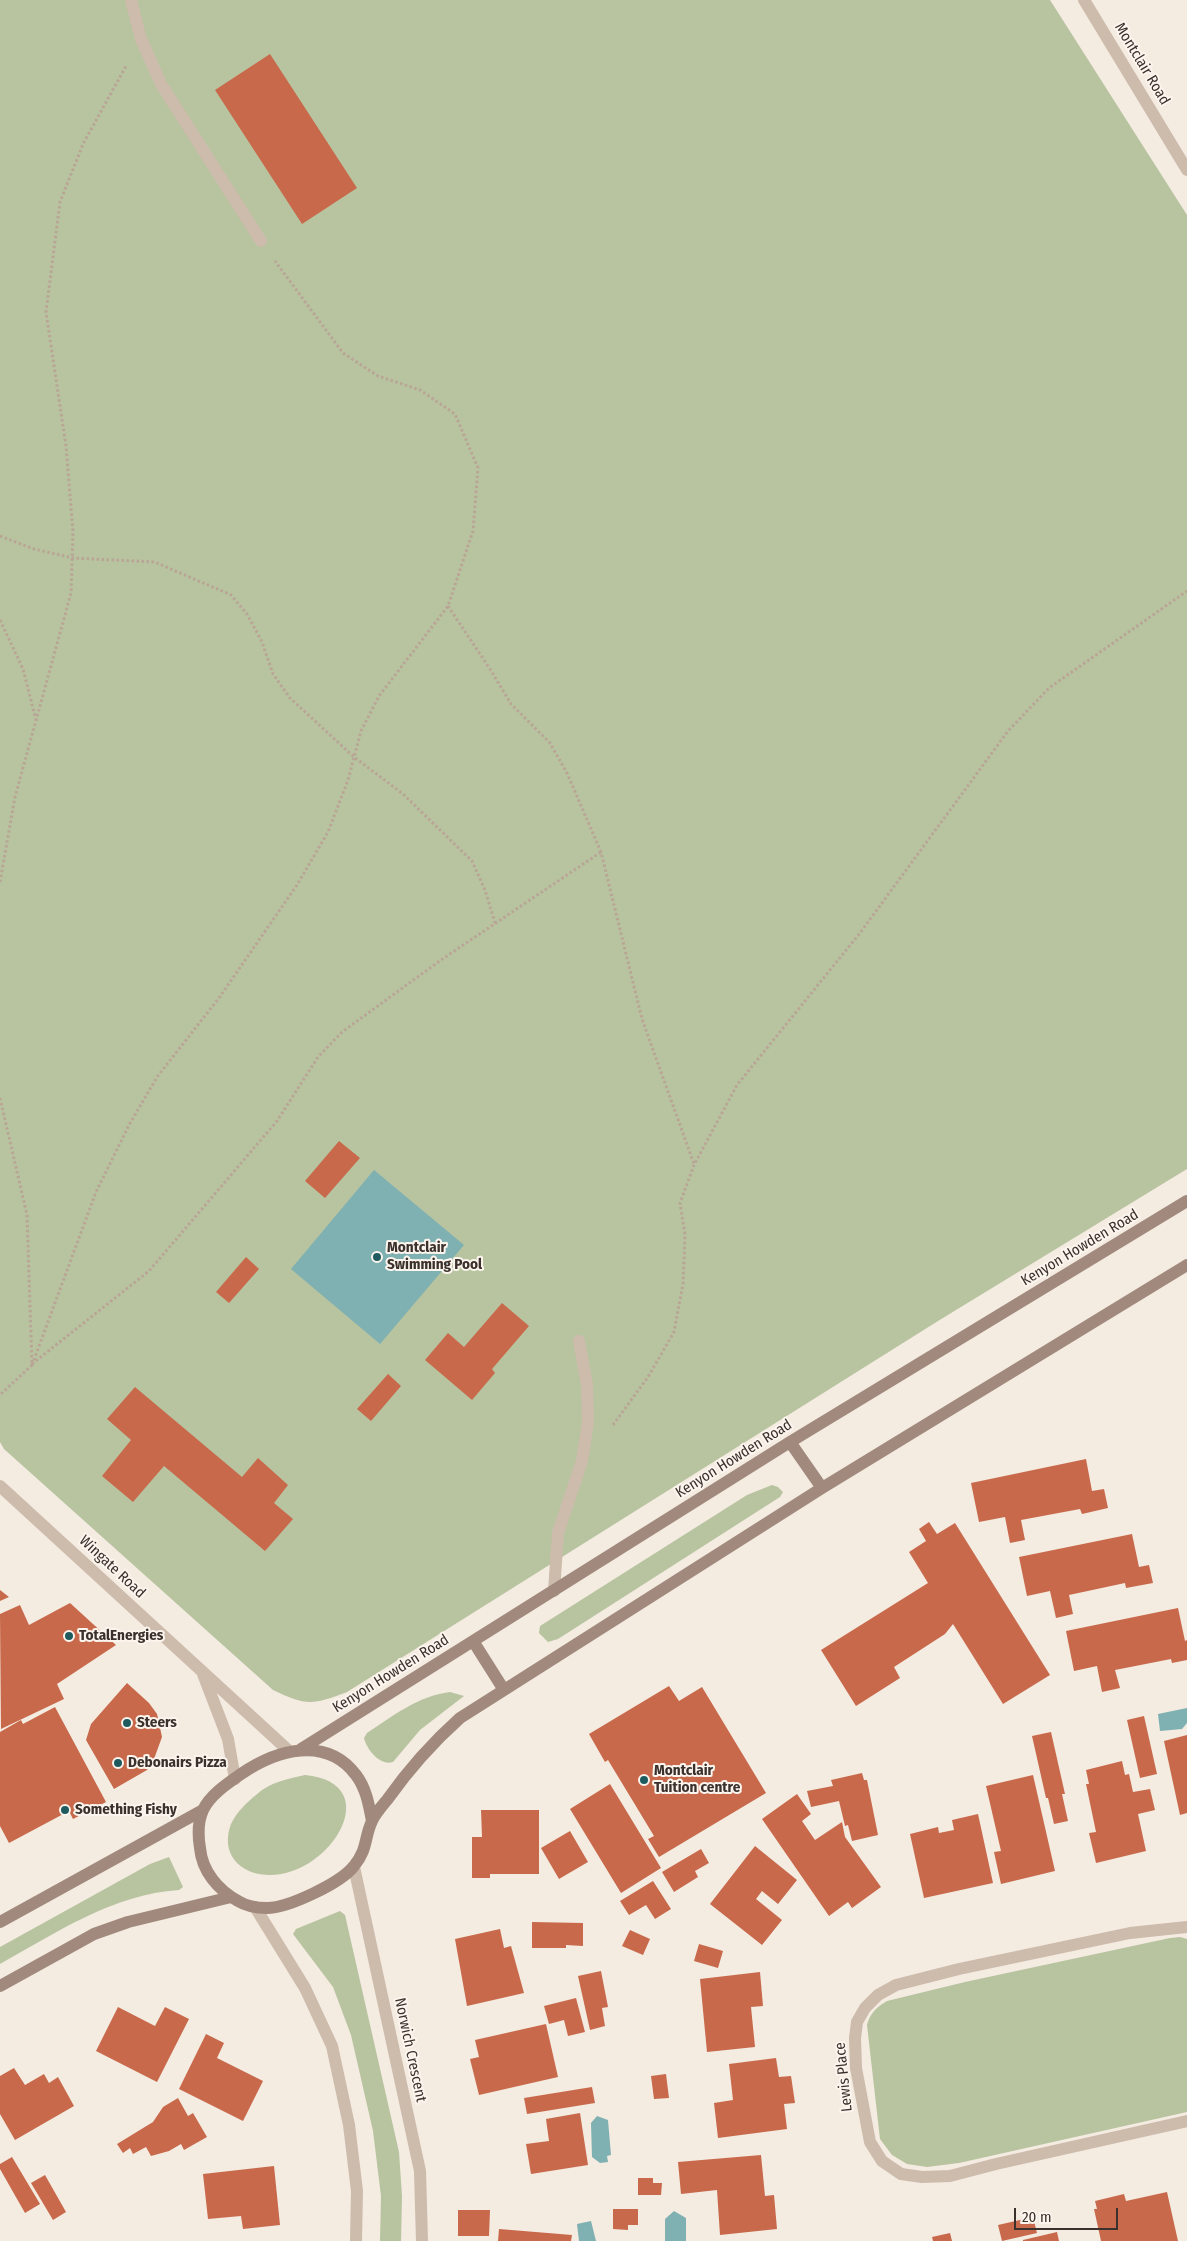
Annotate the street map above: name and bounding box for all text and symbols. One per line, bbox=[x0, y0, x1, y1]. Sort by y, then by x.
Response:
street label: Montclair Road bbox=[1110, 20, 1174, 108]
street label: Kenyon Howden Road bbox=[1018, 1206, 1142, 1290]
place label: Montclair Swimming Pool bbox=[387, 1239, 482, 1274]
marker: Montclair Swimming Pool bbox=[371, 1251, 383, 1263]
street label: Kenyon Howden Road bbox=[673, 1416, 795, 1502]
street label: Wingate Road bbox=[75, 1532, 149, 1602]
place label: TotalEnergies bbox=[79, 1627, 163, 1645]
marker: TotalEnergies bbox=[63, 1630, 75, 1642]
street label: Kenyon Howden Road bbox=[330, 1631, 452, 1717]
place label: Steers bbox=[137, 1714, 177, 1732]
marker: Steers bbox=[121, 1717, 133, 1729]
place label: Debonairs Pizza bbox=[128, 1754, 227, 1772]
marker: Debonairs Pizza bbox=[112, 1757, 124, 1769]
place label: Montclair Tuition centre bbox=[654, 1762, 740, 1797]
marker: Montclair Tuition centre bbox=[638, 1774, 650, 1786]
place label: Something Fishy bbox=[75, 1801, 177, 1819]
marker: Something Fishy bbox=[59, 1804, 71, 1816]
street label: Norwich Crescent bbox=[390, 1996, 430, 2104]
street label: Lewis Place bbox=[831, 2041, 857, 2113]
scale bar bbox=[1017, 2198, 1121, 2230]
text: 20 m bbox=[1022, 2208, 1052, 2226]

